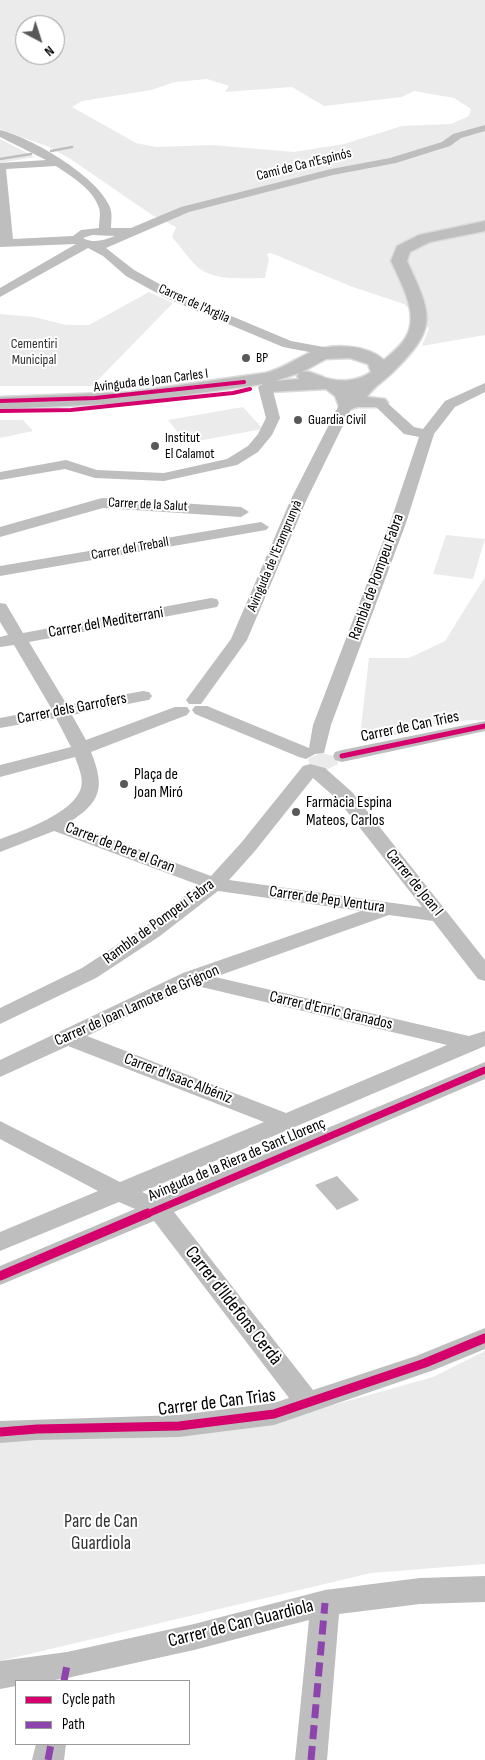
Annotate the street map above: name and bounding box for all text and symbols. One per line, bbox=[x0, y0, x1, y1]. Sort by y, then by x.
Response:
north arrow bbox=[15, 15, 65, 65]
text: N bbox=[41, 42, 58, 60]
street label: Camí de Ca n'Espinós bbox=[255, 145, 353, 185]
street label: Carrer de l'Argila bbox=[156, 281, 232, 327]
park label: Cementiri Municipal bbox=[11, 336, 57, 368]
place label: BP bbox=[256, 350, 268, 366]
marker: BP bbox=[240, 352, 252, 364]
street label: Avinguda de Joan Carles I bbox=[93, 366, 209, 396]
place label: Guardia Civil bbox=[308, 412, 366, 428]
marker: Guardia Civil bbox=[292, 414, 304, 426]
place label: Institut El Calamot bbox=[165, 430, 215, 462]
marker: Institut El Calamot bbox=[149, 440, 161, 452]
street label: Carrer de la Salut bbox=[108, 495, 188, 515]
street label: Avinguda de l'Eramprunyà bbox=[244, 498, 306, 614]
street label: Rambla de Pompeu Fabra bbox=[345, 511, 409, 643]
street label: Carrer del Treball bbox=[90, 534, 170, 564]
street label: Carrer del Mediterrani bbox=[47, 603, 165, 643]
street label: Carrer dels Garrofers bbox=[16, 689, 128, 729]
street label: Carrer de Can Tries bbox=[359, 707, 461, 747]
place label: Plaça de Joan Miró bbox=[134, 765, 183, 803]
marker: Plaça de Joan Miró bbox=[118, 778, 130, 790]
place label: Farmàcia Espina Mateos, Carlos bbox=[306, 793, 392, 831]
marker: Farmàcia Espina Mateos, Carlos bbox=[290, 806, 302, 818]
street label: Carrer de Pere el Gran bbox=[63, 818, 177, 878]
street label: Carrer de Joan I bbox=[381, 846, 447, 920]
street label: Rambla de Pompeu Fabra bbox=[100, 875, 218, 969]
street label: Carrer de Pep Ventura bbox=[268, 882, 386, 918]
street label: Carrer de Joan Lamote de Grignon bbox=[52, 961, 222, 1051]
street label: Carrer d'Enric Granados bbox=[268, 987, 394, 1035]
street label: Carrer d'Isaac Albéniz bbox=[121, 1050, 235, 1108]
street label: Avinguda de la Riera de Sant Llorenç bbox=[145, 1114, 329, 1206]
street label: Carrer d'Ildefons Cerdà bbox=[179, 1242, 287, 1370]
street label: Carrer de Can Trias bbox=[157, 1384, 277, 1422]
park label: Parc de Can Guardiola bbox=[64, 1511, 138, 1555]
street label: Carrer de Can Guardiola bbox=[166, 1595, 316, 1653]
legend bbox=[15, 1680, 190, 1745]
text: Cycle path bbox=[62, 1690, 115, 1709]
text: Path bbox=[62, 1715, 85, 1734]

